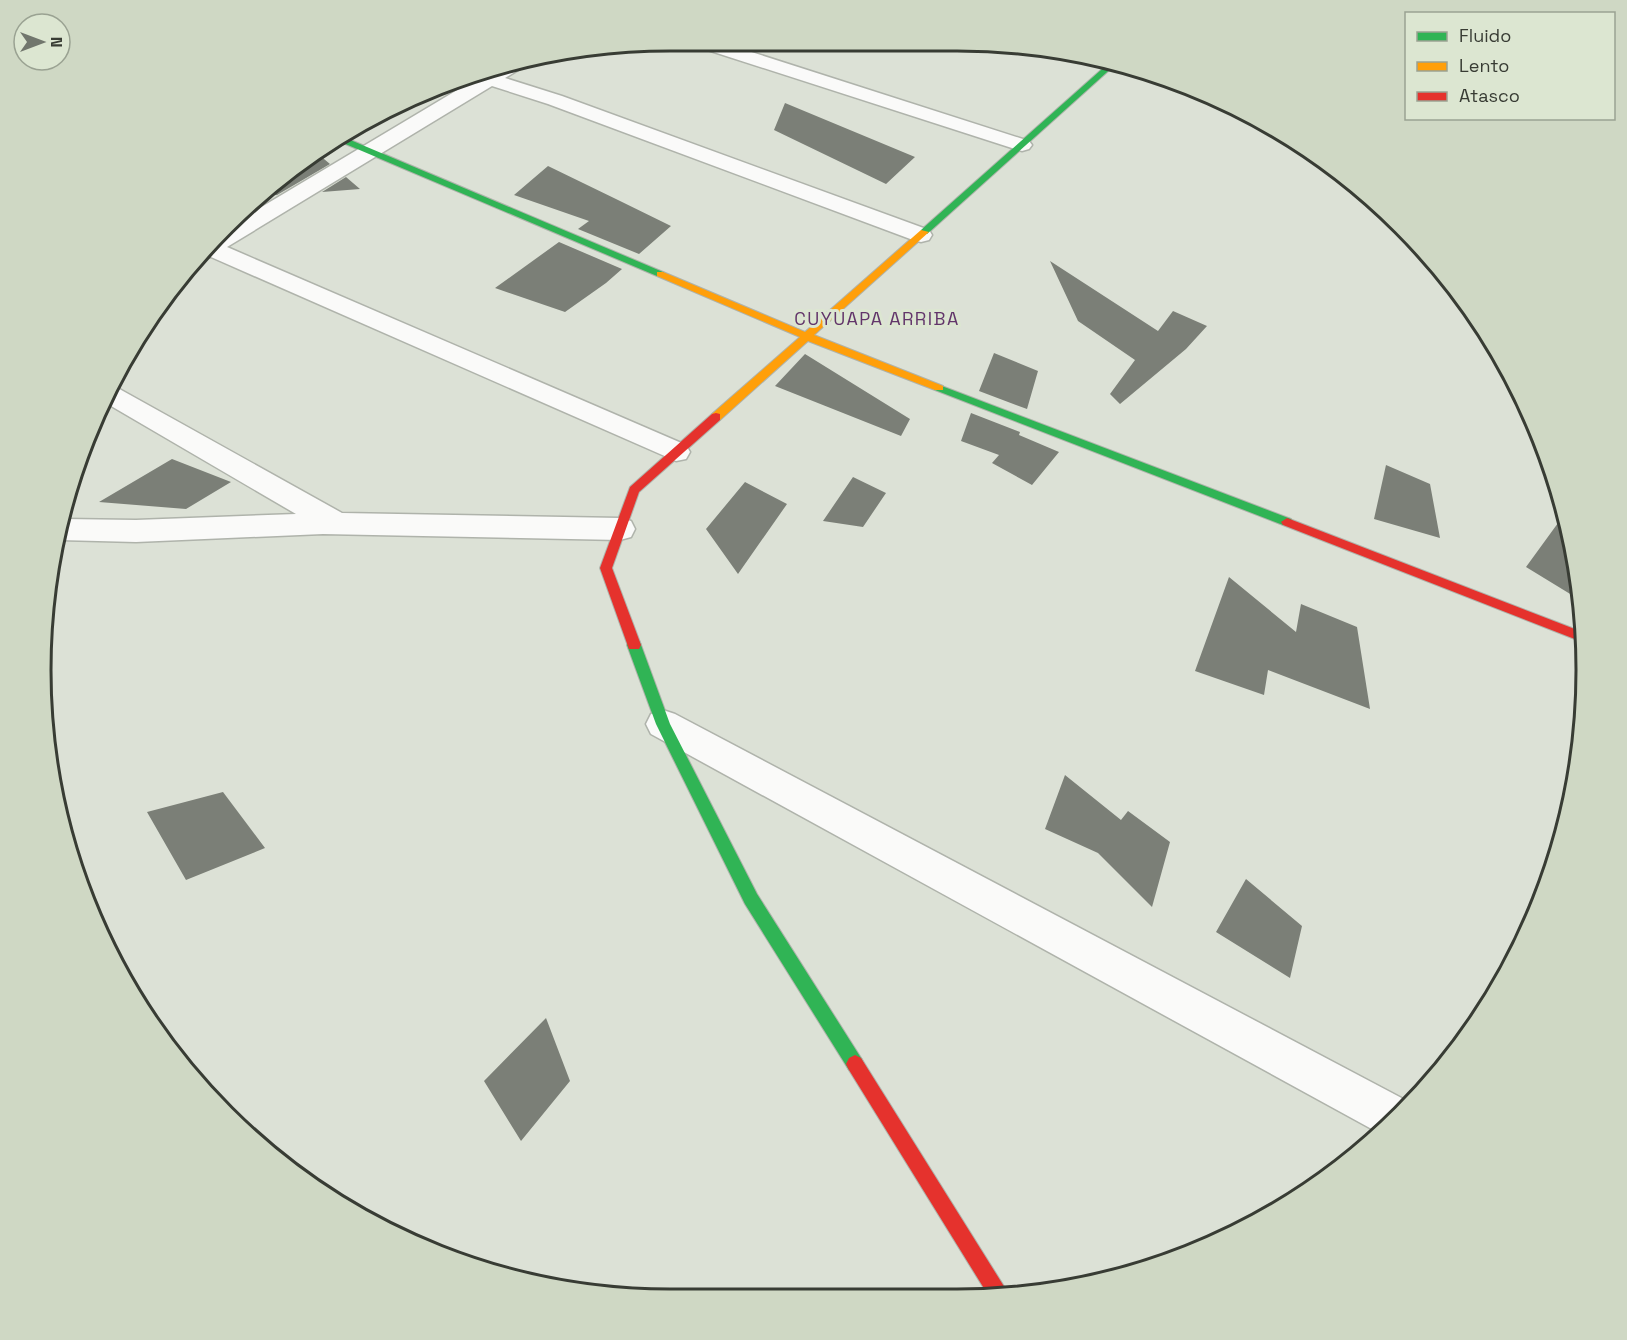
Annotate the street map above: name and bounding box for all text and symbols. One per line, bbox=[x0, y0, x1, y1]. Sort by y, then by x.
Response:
north arrow bbox=[12, 12, 72, 72]
legend bbox=[1405, 12, 1615, 120]
text: Fluido bbox=[1459, 24, 1511, 47]
text: N bbox=[46, 37, 67, 47]
text: Lento bbox=[1459, 54, 1509, 77]
text: Atasco bbox=[1459, 84, 1520, 107]
district label: CUYUAPA ARRIBA bbox=[794, 307, 960, 330]

